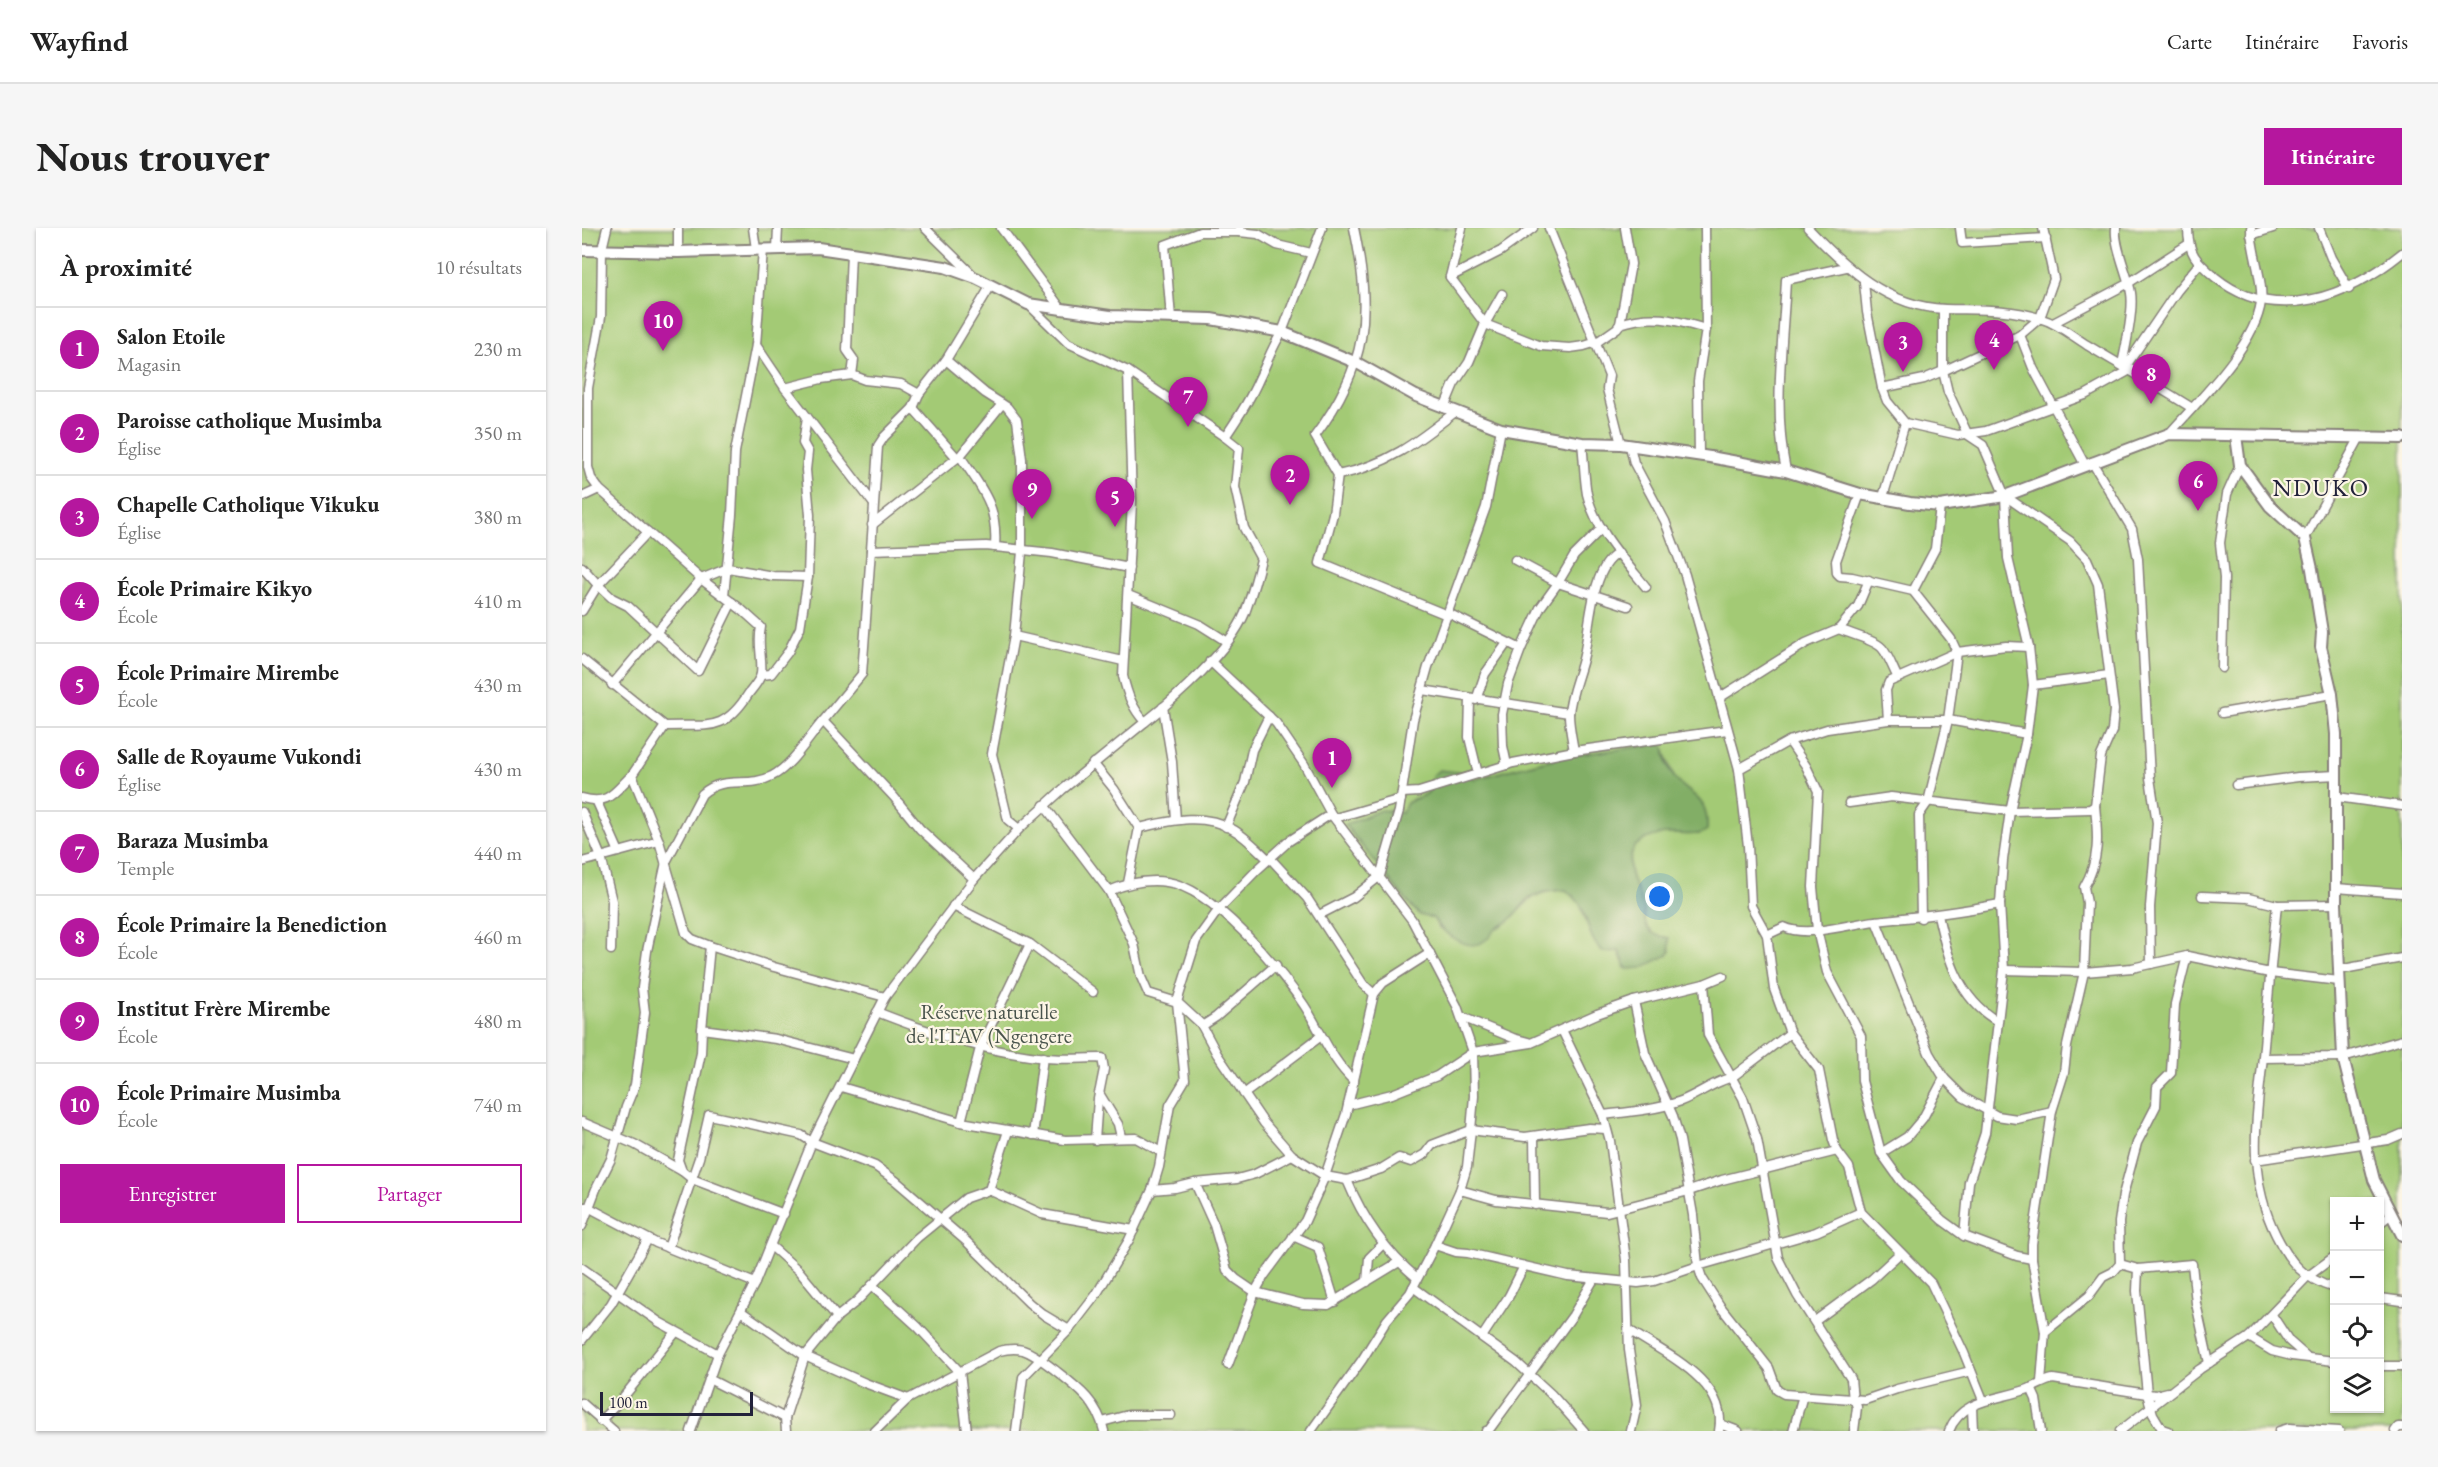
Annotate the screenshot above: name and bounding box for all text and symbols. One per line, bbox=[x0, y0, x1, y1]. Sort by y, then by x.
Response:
text: Wayfind bbox=[30, 23, 128, 59]
text: Carte bbox=[2167, 28, 2212, 55]
text: Itinéraire bbox=[2245, 28, 2319, 55]
text: Favoris bbox=[2352, 28, 2408, 55]
button: Itinéraire bbox=[2264, 128, 2402, 185]
text: Nous trouver bbox=[36, 129, 270, 184]
text: À proximité bbox=[60, 250, 192, 284]
text: 10 résultats bbox=[436, 254, 522, 280]
pin: 10 bbox=[644, 302, 682, 351]
pin: 4 bbox=[1974, 320, 2014, 370]
text: Salon Etoile bbox=[117, 322, 225, 351]
pin: 3 bbox=[1884, 322, 1922, 372]
text: 1 bbox=[74, 336, 85, 362]
text: 230 m bbox=[474, 336, 522, 362]
text: Magasin bbox=[117, 351, 181, 377]
pin: 8 bbox=[2132, 354, 2170, 404]
pin: 7 bbox=[1168, 378, 1208, 427]
text: Paroisse catholique Musimba bbox=[117, 406, 382, 435]
text: 2 bbox=[74, 420, 85, 446]
text: 350 m bbox=[474, 420, 522, 446]
text: Église bbox=[117, 435, 161, 461]
pin: 2 bbox=[1270, 456, 1310, 505]
pin: 6 bbox=[2178, 462, 2218, 511]
pin: 9 bbox=[1012, 470, 1052, 519]
district label: NDUKO bbox=[2273, 472, 2369, 503]
pin: 5 bbox=[1096, 478, 1134, 527]
text: Chapelle Catholique Vikuku bbox=[117, 490, 379, 519]
text: 3 bbox=[74, 504, 85, 530]
text: 380 m bbox=[474, 504, 522, 530]
text: Église bbox=[117, 519, 161, 545]
text: École Primaire Kikyo bbox=[117, 574, 312, 603]
text: 4 bbox=[74, 588, 85, 614]
text: 410 m bbox=[474, 588, 522, 614]
text: École bbox=[117, 603, 158, 629]
text: École Primaire Mirembe bbox=[117, 658, 339, 687]
text: 5 bbox=[74, 672, 85, 698]
text: 430 m bbox=[474, 672, 522, 698]
text: École bbox=[117, 687, 158, 713]
pin: 1 bbox=[1312, 738, 1352, 788]
text: Salle de Royaume Vukondi bbox=[117, 742, 361, 771]
text: 6 bbox=[74, 756, 85, 782]
text: 430 m bbox=[474, 756, 522, 782]
text: Église bbox=[117, 771, 161, 797]
text: Baraza Musimba bbox=[117, 826, 268, 855]
text: 7 bbox=[74, 840, 85, 866]
text: 440 m bbox=[474, 840, 522, 866]
text: Temple bbox=[117, 855, 174, 881]
your location bbox=[1645, 882, 1674, 911]
text: École Primaire la Benediction bbox=[117, 910, 387, 939]
text: 8 bbox=[74, 924, 85, 950]
text: 460 m bbox=[474, 924, 522, 950]
text: École bbox=[117, 939, 158, 965]
text: Institut Frère Mirembe bbox=[117, 994, 330, 1023]
park label: Réserve naturelle de l'ITAV (Ngengere bbox=[906, 998, 1072, 1049]
text: 9 bbox=[74, 1008, 85, 1034]
text: 480 m bbox=[474, 1008, 522, 1034]
text: École bbox=[117, 1023, 158, 1049]
text: École Primaire Musimba bbox=[117, 1078, 341, 1107]
text: 10 bbox=[69, 1092, 90, 1118]
text: 740 m bbox=[474, 1092, 522, 1118]
text: École bbox=[117, 1107, 158, 1133]
button: Enregistrer bbox=[60, 1164, 285, 1223]
button: Partager bbox=[297, 1164, 522, 1223]
map controls bbox=[2330, 1197, 2384, 1413]
button: + bbox=[2330, 1197, 2384, 1251]
button: − bbox=[2330, 1251, 2384, 1305]
button: locate bbox=[2330, 1305, 2384, 1359]
button: layers bbox=[2330, 1359, 2384, 1413]
scale bar bbox=[600, 1389, 753, 1416]
text: 100 m bbox=[609, 1392, 648, 1413]

